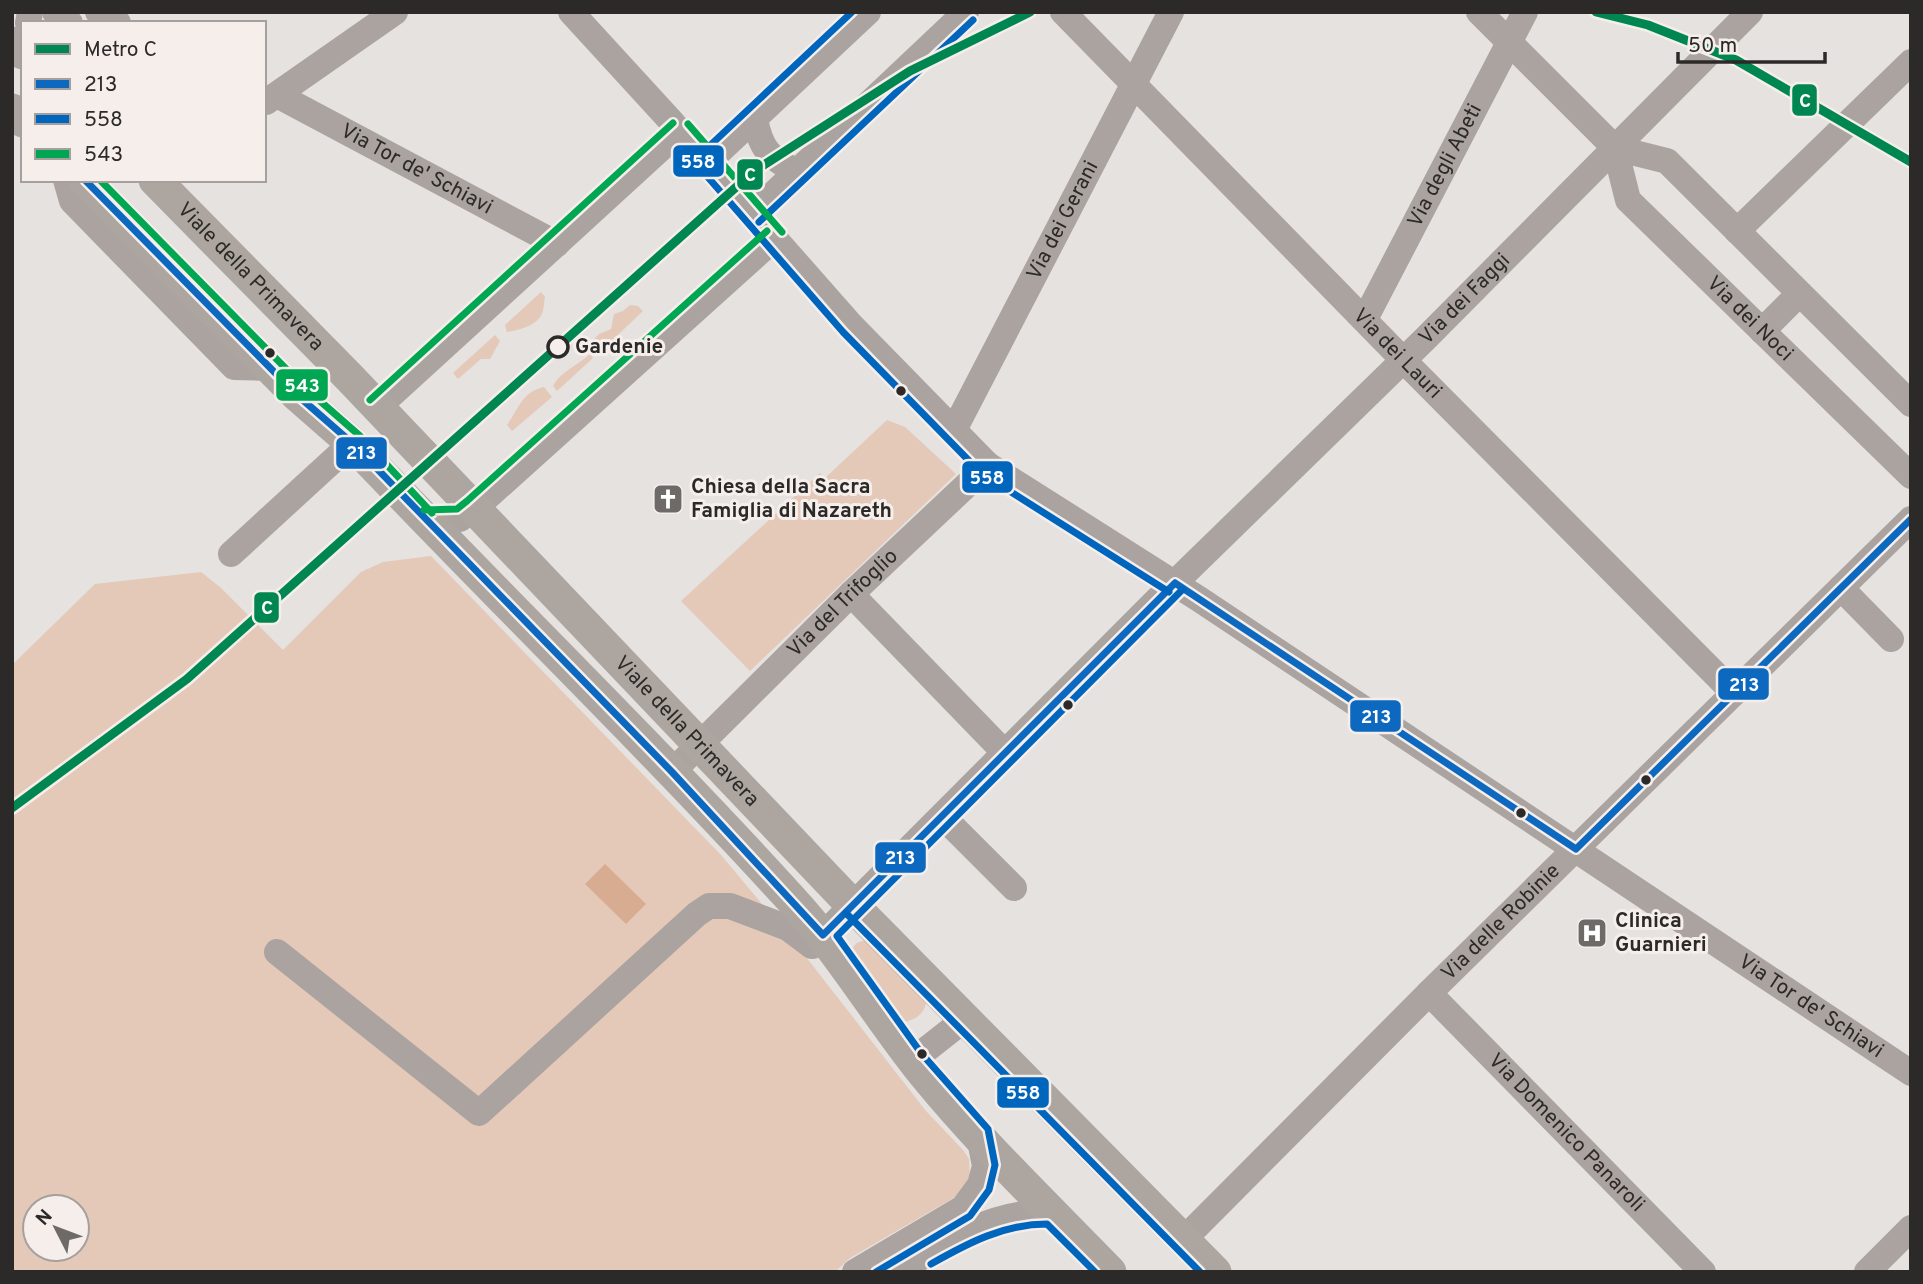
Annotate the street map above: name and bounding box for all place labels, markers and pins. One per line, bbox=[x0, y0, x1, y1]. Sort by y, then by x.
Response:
place label: Gardenie bbox=[575, 334, 663, 361]
marker: Gardenie bbox=[547, 336, 569, 358]
unlabelled marker bbox=[263, 346, 277, 360]
unlabelled marker bbox=[894, 384, 908, 398]
place label: Chiesa della Sacra Famiglia di Nazareth bbox=[691, 474, 892, 525]
church icon: Chiesa della Sacra Famiglia di Nazareth bbox=[651, 482, 685, 516]
unlabelled marker bbox=[1061, 698, 1075, 712]
unlabelled marker bbox=[1639, 773, 1653, 787]
unlabelled marker bbox=[1514, 806, 1528, 820]
place label: Clinica Guarnieri bbox=[1615, 908, 1707, 959]
hospital icon: Clinica Guarnieri bbox=[1575, 916, 1609, 950]
unlabelled marker bbox=[915, 1047, 929, 1061]

